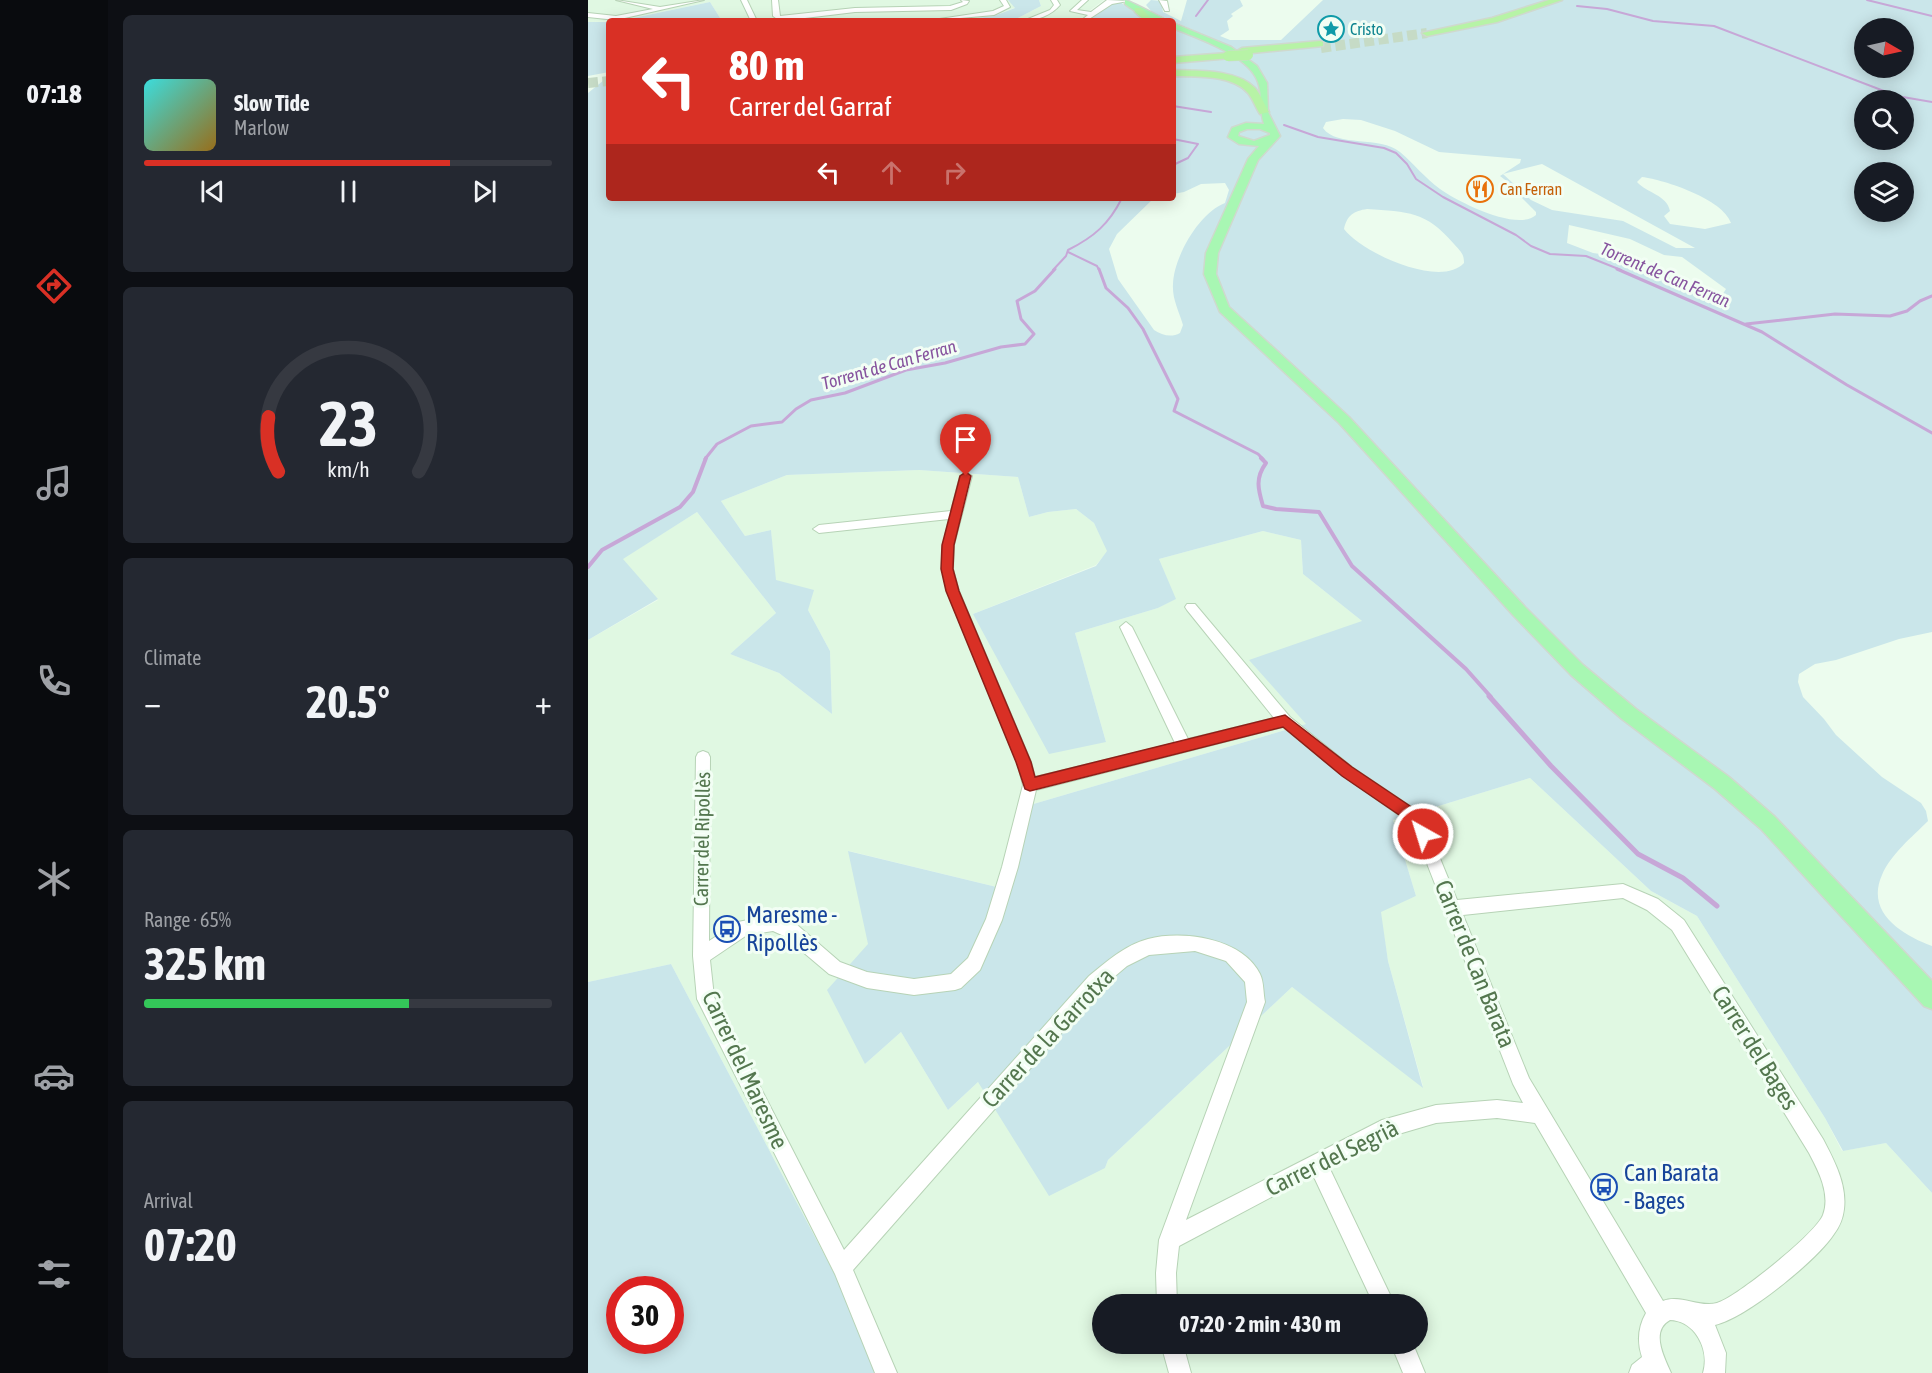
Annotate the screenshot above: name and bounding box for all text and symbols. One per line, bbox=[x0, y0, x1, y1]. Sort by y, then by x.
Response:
place icon: Cristo bbox=[1316, 14, 1346, 44]
north arrow bbox=[1854, 18, 1914, 78]
map controls bbox=[1854, 18, 1914, 222]
place label: Cristo bbox=[1350, 20, 1383, 38]
text: 80 m bbox=[729, 41, 804, 89]
icon: left bbox=[630, 42, 708, 120]
text: 07:18 bbox=[26, 78, 82, 109]
text: Slow Tide bbox=[234, 90, 310, 116]
button: search bbox=[1854, 90, 1914, 150]
text: Carrer del Garraf bbox=[729, 91, 892, 122]
text: Marlow bbox=[234, 116, 289, 139]
icon: left bbox=[812, 156, 845, 189]
icon: ahead bbox=[875, 156, 908, 189]
icon: right bbox=[938, 156, 971, 189]
button: layers bbox=[1854, 162, 1914, 222]
restaurant icon: Can Ferran bbox=[1465, 174, 1495, 204]
icon: previous bbox=[196, 175, 229, 208]
icon: pause bbox=[332, 175, 365, 208]
icon: next bbox=[468, 175, 501, 208]
place label: Can Ferran bbox=[1500, 180, 1562, 198]
water label: Torrent de Can Ferran bbox=[1597, 238, 1734, 311]
icon: directions bbox=[33, 265, 75, 307]
water label: Torrent de Can Ferran bbox=[819, 335, 959, 394]
text: 23 bbox=[319, 388, 377, 459]
pin bbox=[940, 414, 991, 476]
icon: arrive bbox=[949, 423, 982, 456]
text: km/h bbox=[327, 457, 369, 482]
icon: music bbox=[33, 462, 75, 504]
text: Climate bbox=[144, 646, 201, 669]
icon: phone bbox=[33, 660, 75, 702]
text: 20.5° bbox=[306, 676, 390, 728]
text: − bbox=[144, 683, 161, 721]
text: + bbox=[535, 683, 552, 721]
street label: Carrer del Ripollès bbox=[689, 772, 714, 906]
position arrow bbox=[1391, 802, 1455, 866]
icon: climate bbox=[33, 858, 75, 900]
street label: Carrer de Can Barata bbox=[1430, 876, 1521, 1051]
place label: Maresme - Ripollès bbox=[746, 901, 837, 956]
text: Range · 65% bbox=[144, 908, 231, 931]
bus stop icon: Maresme - Ripollès bbox=[712, 914, 742, 944]
text: 325 km bbox=[144, 938, 266, 990]
street label: Carrer de la Garrotxa bbox=[976, 962, 1119, 1113]
street label: Carrer del Bages bbox=[1707, 981, 1804, 1115]
street label: Carrer del Maresme bbox=[697, 987, 794, 1153]
icon: car bbox=[33, 1055, 75, 1097]
street label: Carrer del Segrià bbox=[1261, 1114, 1403, 1201]
place label: Can Barata - Bages bbox=[1624, 1159, 1719, 1214]
bus stop icon: Can Barata - Bages bbox=[1589, 1172, 1619, 1202]
text: Arrival bbox=[144, 1189, 193, 1212]
text: 07:20 bbox=[144, 1219, 237, 1271]
icon: filters bbox=[33, 1253, 75, 1295]
speed limit sign: 30 bbox=[606, 1276, 684, 1354]
text: 07:20 · 2 min · 430 m bbox=[1179, 1311, 1341, 1337]

